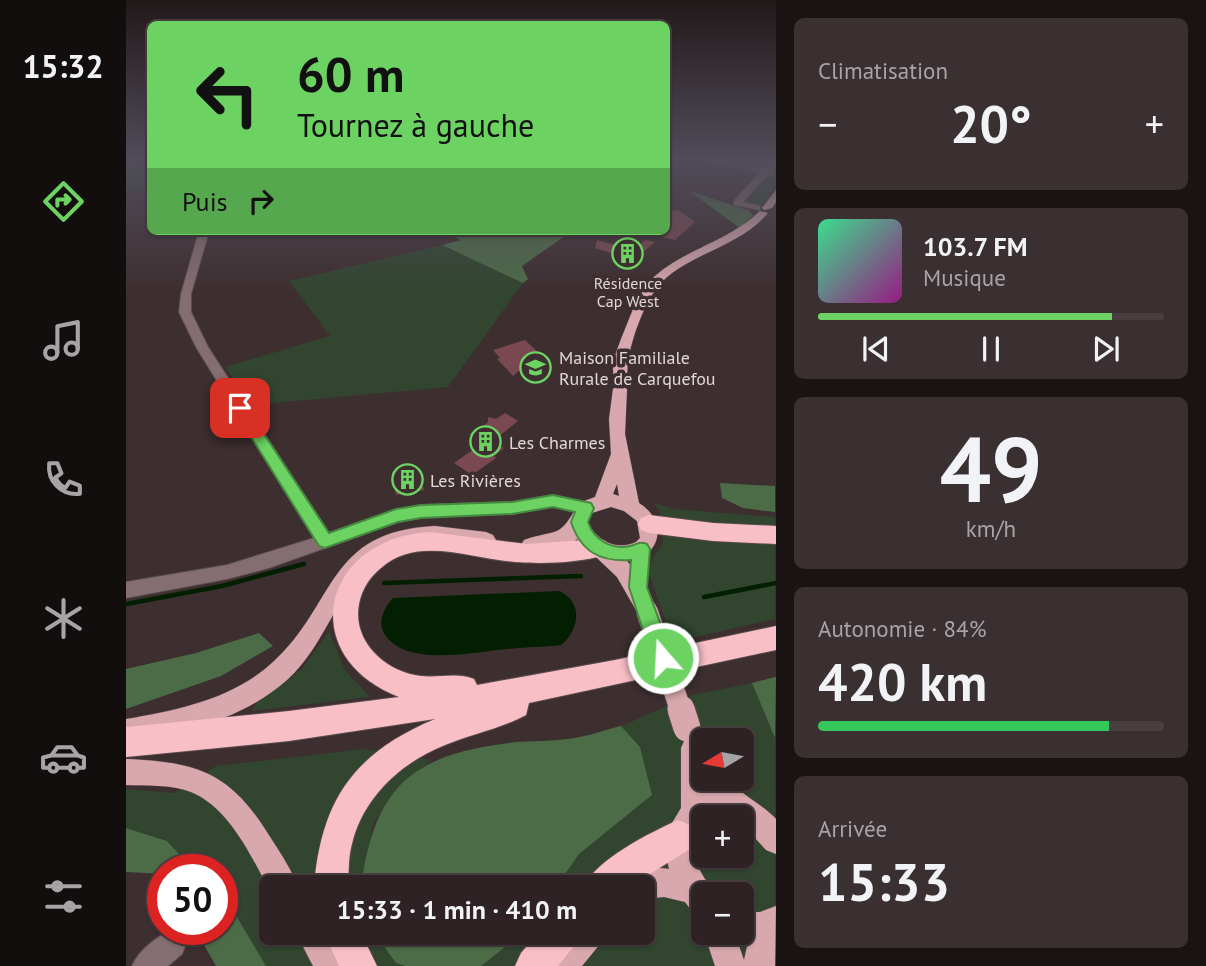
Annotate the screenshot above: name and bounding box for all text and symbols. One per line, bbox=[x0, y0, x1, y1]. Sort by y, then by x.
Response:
text: 60 m bbox=[297, 42, 404, 106]
text: 15:32 bbox=[22, 45, 104, 87]
icon: left bbox=[182, 49, 273, 140]
text: Climatisation bbox=[818, 56, 948, 85]
text: 20° bbox=[950, 90, 1032, 157]
text: − bbox=[818, 99, 837, 148]
text: + bbox=[1145, 99, 1164, 148]
text: Tournez à gauche bbox=[297, 104, 534, 146]
icon: directions bbox=[39, 177, 88, 226]
icon: right bbox=[242, 182, 280, 220]
text: Puis bbox=[182, 185, 228, 218]
text: 103.7 FM bbox=[923, 230, 1028, 263]
building icon: Résidence Cap West bbox=[611, 237, 645, 271]
text: Musique bbox=[923, 263, 1006, 292]
place label: Résidence Cap West bbox=[594, 273, 662, 311]
icon: music bbox=[39, 316, 88, 365]
icon: previous bbox=[857, 330, 895, 368]
icon: pause bbox=[972, 330, 1010, 368]
icon: next bbox=[1087, 330, 1125, 368]
place label: Maison Familiale Rurale de Carquefou bbox=[559, 346, 716, 390]
school or university icon: Maison Familiale Rurale de Carquefou bbox=[519, 350, 553, 384]
pin bbox=[210, 378, 270, 438]
icon: arrive bbox=[221, 389, 259, 427]
text: 49 bbox=[939, 409, 1043, 527]
building icon: Les Charmes bbox=[469, 425, 503, 459]
place label: Les Charmes bbox=[509, 431, 605, 454]
icon: phone bbox=[39, 455, 88, 504]
building icon: Les Rivières bbox=[390, 463, 424, 497]
place label: Les Rivières bbox=[430, 469, 521, 492]
text: km/h bbox=[966, 514, 1016, 543]
icon: climate bbox=[39, 594, 88, 643]
text: Autonomie · 84% bbox=[818, 614, 986, 643]
position arrow bbox=[626, 621, 700, 695]
text: 420 km bbox=[818, 648, 987, 715]
north arrow bbox=[691, 728, 754, 791]
map controls bbox=[691, 728, 754, 945]
icon: car bbox=[39, 733, 88, 782]
button: + bbox=[691, 805, 754, 868]
text: Arrivée bbox=[818, 814, 887, 843]
text: 15:33 bbox=[818, 848, 950, 915]
speed limit sign: 50 bbox=[147, 854, 238, 945]
icon: filters bbox=[39, 872, 88, 921]
button: − bbox=[691, 882, 754, 945]
text: 15:33 · 1 min · 410 m bbox=[337, 893, 577, 926]

